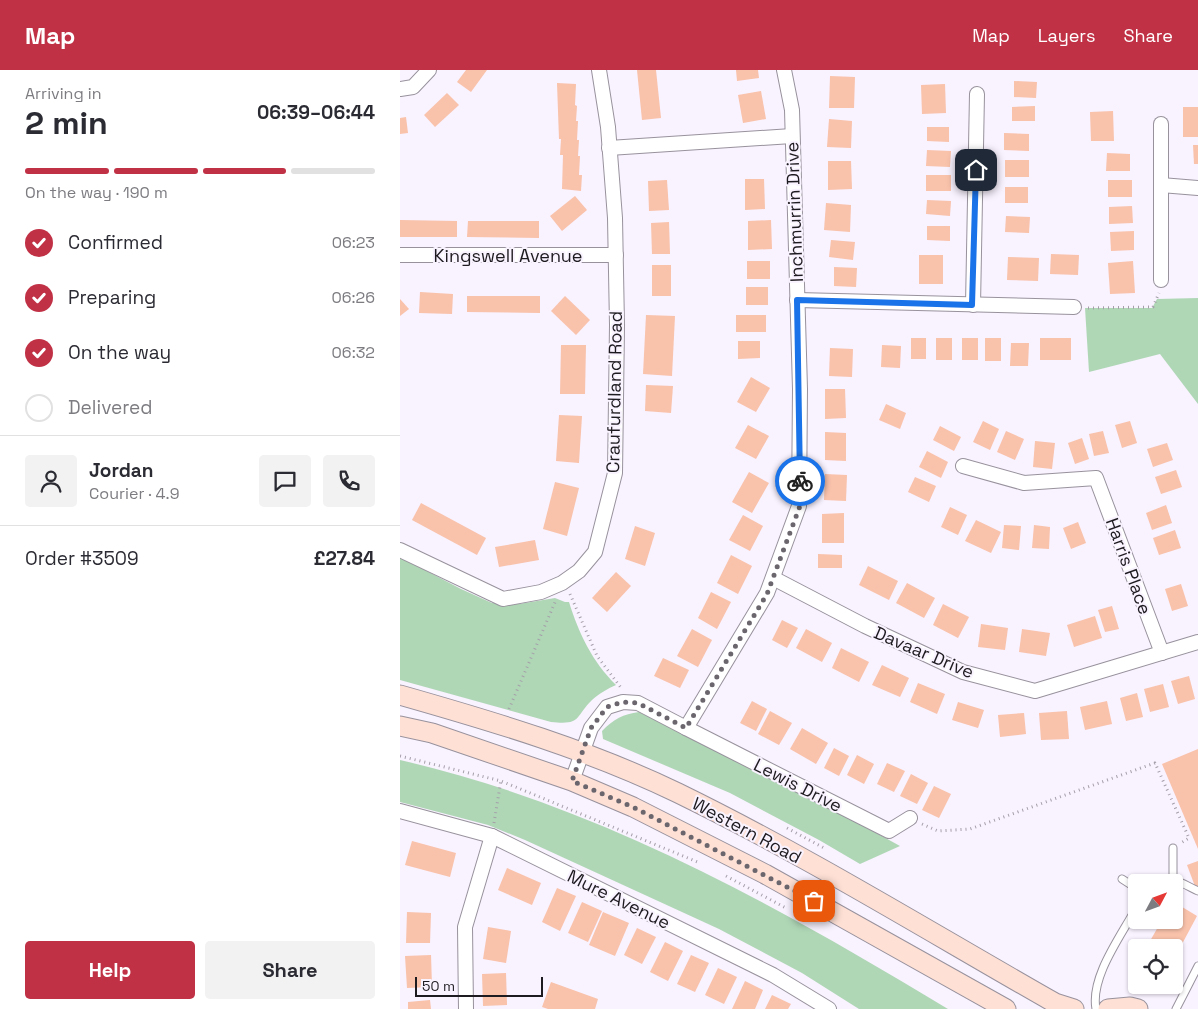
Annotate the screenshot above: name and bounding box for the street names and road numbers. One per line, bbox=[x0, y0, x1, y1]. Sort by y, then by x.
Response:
street label: Inchmurrin Drive bbox=[780, 141, 808, 283]
street label: Kingswell Avenue bbox=[434, 244, 583, 267]
street label: Craufurdland Road bbox=[601, 311, 627, 473]
street label: Harris Place bbox=[1101, 515, 1157, 617]
street label: Davaar Drive bbox=[871, 621, 977, 683]
street label: Lewis Drive bbox=[750, 753, 846, 817]
street label: Western Road bbox=[688, 792, 806, 868]
street label: Mure Avenue bbox=[564, 864, 674, 934]

